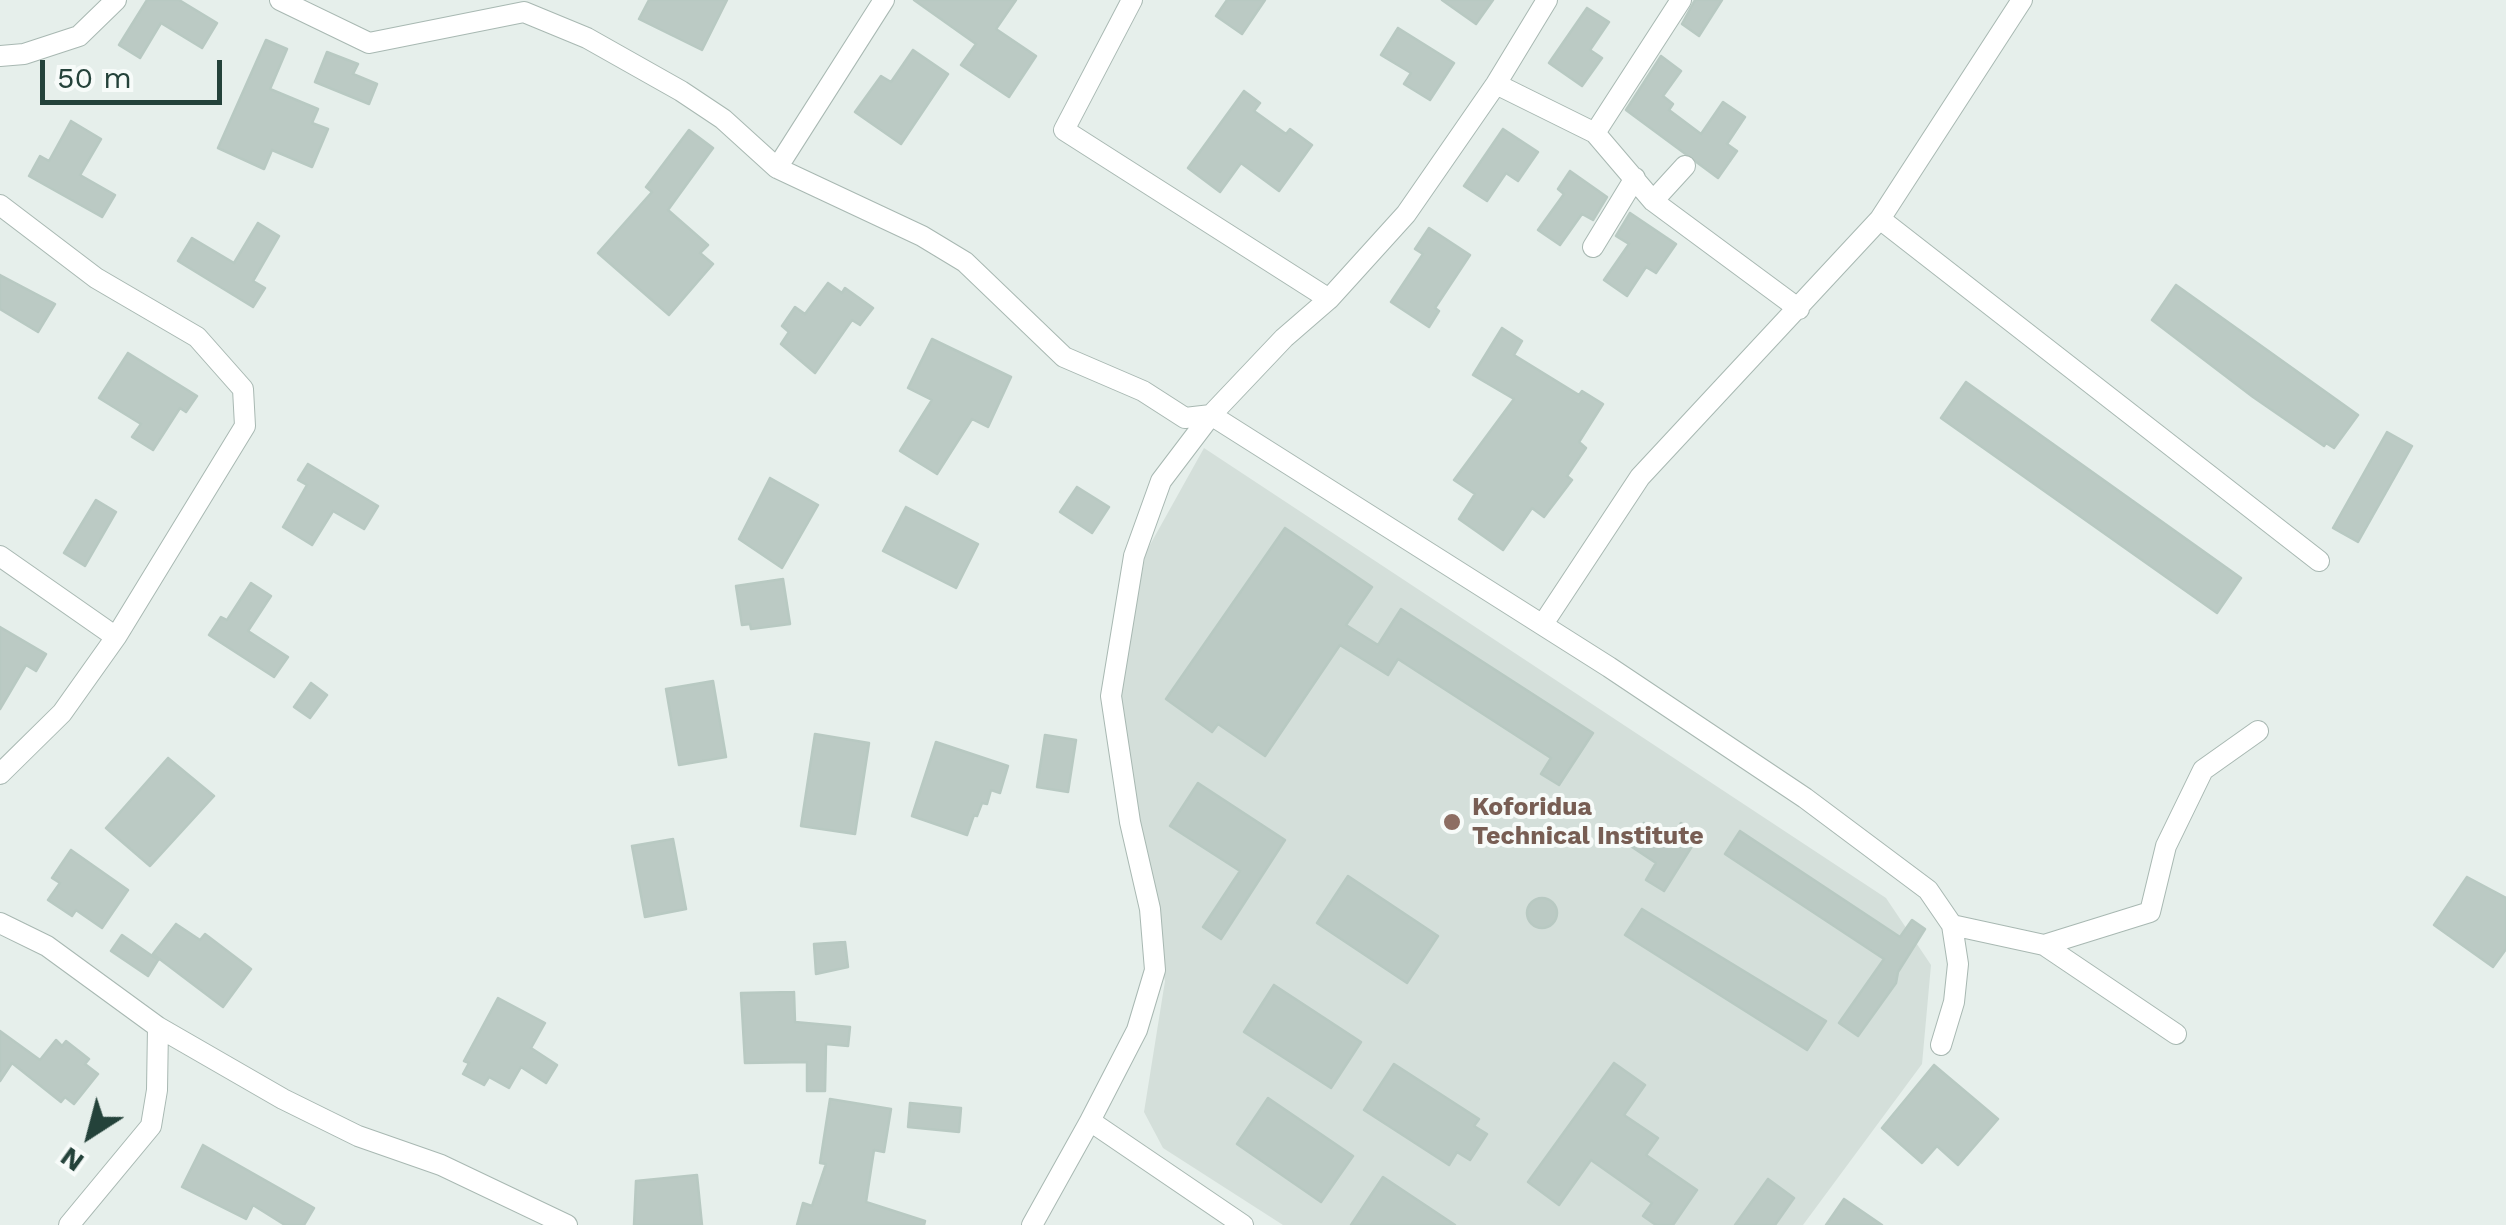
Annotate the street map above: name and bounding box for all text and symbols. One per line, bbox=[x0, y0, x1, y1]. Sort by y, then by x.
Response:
scale bar bbox=[45, 40, 228, 102]
text: 50 m bbox=[57, 60, 132, 95]
place label: Koforidua Technical Institute bbox=[1472, 793, 1704, 852]
marker: Koforidua Technical Institute bbox=[1441, 811, 1463, 833]
north arrow bbox=[40, 1085, 140, 1185]
text: N bbox=[54, 1140, 90, 1179]

